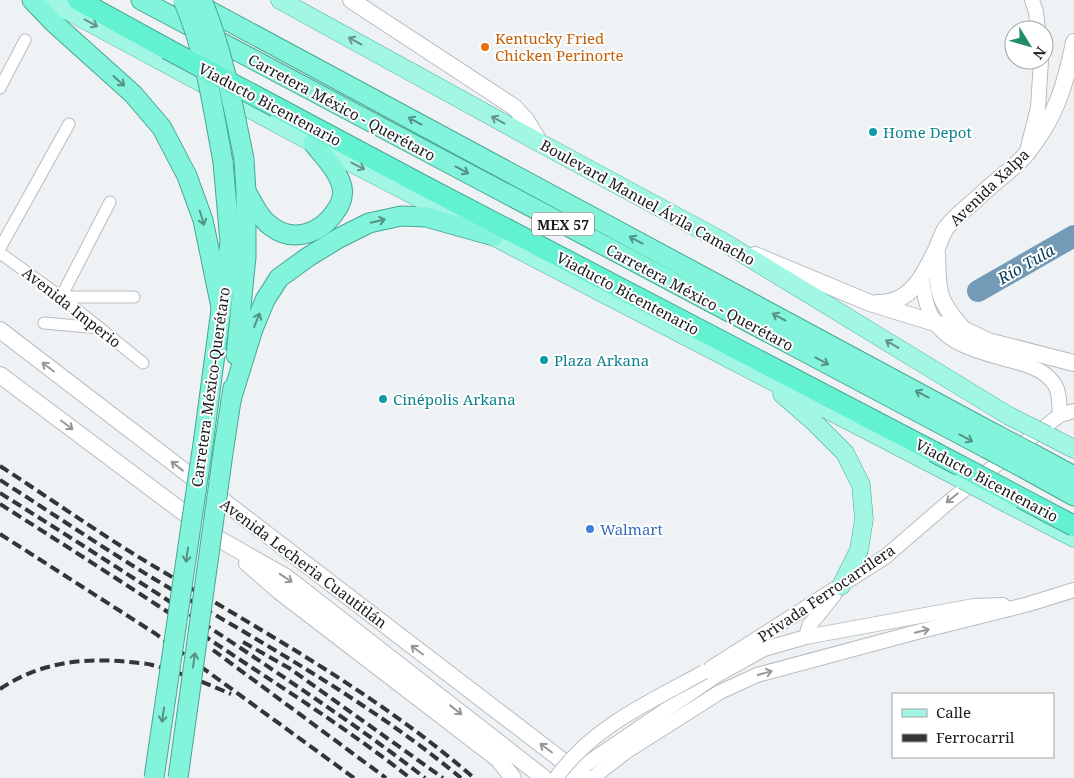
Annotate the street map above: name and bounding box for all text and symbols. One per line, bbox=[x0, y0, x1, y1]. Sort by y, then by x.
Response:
one-way arrow bbox=[83, 19, 98, 28]
north arrow bbox=[1004, 20, 1054, 70]
place label: Kentucky Fried Chicken Perinorte bbox=[495, 28, 624, 65]
one-way arrow bbox=[349, 36, 363, 46]
marker: Kentucky Fried Chicken Perinorte bbox=[479, 41, 491, 53]
text: N bbox=[1029, 43, 1051, 63]
street label: Carretera México - Querétaro bbox=[245, 49, 439, 165]
street label: Viaducto Bicentenario bbox=[195, 58, 345, 150]
one-way arrow bbox=[112, 75, 125, 87]
one-way arrow bbox=[491, 114, 505, 124]
one-way arrow bbox=[408, 116, 423, 126]
place label: Home Depot bbox=[883, 122, 972, 142]
marker: Home Depot bbox=[867, 126, 879, 138]
street label: Boulevard Manuel Ávila Camacho bbox=[537, 134, 759, 270]
street label: Avenida Xalpa bbox=[945, 144, 1033, 230]
one-way arrow bbox=[350, 162, 365, 171]
one-way arrow bbox=[454, 166, 469, 176]
one-way arrow bbox=[197, 210, 207, 226]
road number: MEX 57 bbox=[532, 212, 594, 235]
one-way arrow bbox=[369, 216, 385, 226]
one-way arrow bbox=[628, 235, 643, 245]
street label: Carretera México - Querétaro bbox=[603, 239, 797, 355]
water label: Río Tula bbox=[993, 239, 1059, 290]
street label: Viaducto Bicentenario bbox=[553, 247, 703, 339]
street label: Avenida Imperio bbox=[19, 262, 125, 352]
street label: Carretera México-Querétaro bbox=[186, 286, 234, 488]
one-way arrow bbox=[771, 312, 786, 322]
one-way arrow bbox=[252, 313, 262, 328]
one-way arrow bbox=[885, 338, 899, 348]
place label: Plaza Arkana bbox=[554, 350, 649, 370]
marker: Plaza Arkana bbox=[538, 354, 550, 366]
one-way arrow bbox=[814, 357, 829, 366]
one-way arrow bbox=[41, 362, 55, 372]
place label: Cinépolis Arkana bbox=[393, 389, 516, 409]
one-way arrow bbox=[914, 389, 929, 399]
marker: Cinépolis Arkana bbox=[377, 393, 389, 405]
one-way arrow bbox=[60, 420, 74, 430]
one-way arrow bbox=[958, 433, 972, 443]
street label: Viaducto Bicentenario bbox=[912, 434, 1062, 526]
one-way arrow bbox=[171, 460, 184, 471]
one-way arrow bbox=[946, 493, 959, 504]
street label: Avenida Lecheria Cuautitlán bbox=[217, 494, 392, 632]
place label: Walmart bbox=[600, 519, 663, 539]
marker: Walmart bbox=[584, 523, 596, 535]
street label: Privada Ferrocarrilera bbox=[754, 540, 898, 646]
one-way arrow bbox=[182, 546, 192, 562]
one-way arrow bbox=[279, 573, 293, 583]
one-way arrow bbox=[913, 626, 929, 635]
one-way arrow bbox=[411, 644, 424, 655]
one-way arrow bbox=[189, 653, 199, 669]
one-way arrow bbox=[756, 667, 772, 677]
legend bbox=[892, 693, 1054, 758]
text: Calle bbox=[936, 702, 971, 722]
one-way arrow bbox=[449, 704, 462, 715]
one-way arrow bbox=[158, 707, 168, 723]
text: Ferrocarril bbox=[936, 727, 1015, 747]
one-way arrow bbox=[540, 743, 553, 754]

